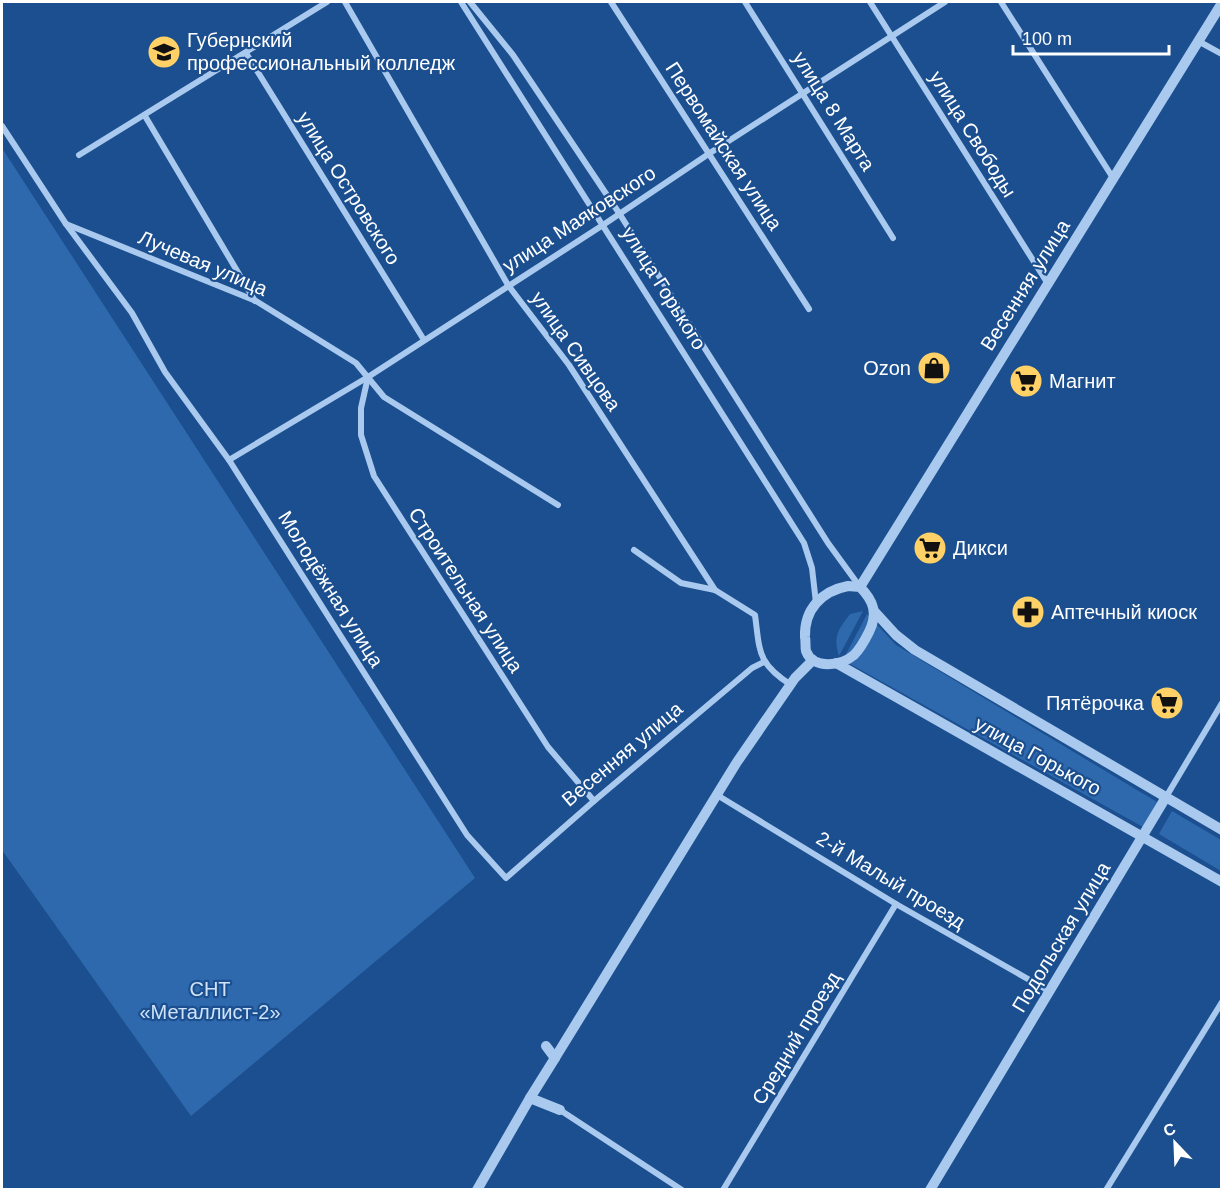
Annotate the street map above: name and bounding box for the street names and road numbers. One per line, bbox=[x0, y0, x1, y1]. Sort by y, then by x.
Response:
street label: улица 8 Марта bbox=[789, 48, 880, 175]
street label: Первомайская улица bbox=[661, 58, 787, 235]
street label: улица Свободы bbox=[925, 67, 1021, 201]
street label: улица Островского bbox=[293, 108, 405, 268]
street label: улица Маяковского bbox=[498, 161, 660, 277]
street label: Весенняя улица bbox=[976, 215, 1075, 354]
street label: улица Горького bbox=[617, 222, 711, 354]
street label: Лучевая улица bbox=[135, 226, 272, 300]
street label: улица Сивцова bbox=[527, 287, 626, 416]
street label: Строительная улица bbox=[404, 503, 528, 677]
street label: Молодёжная улица bbox=[274, 507, 388, 672]
street label: Весенняя улица bbox=[558, 697, 687, 811]
street label: улица Горького bbox=[971, 712, 1105, 800]
street label: 2-й Малый проезд bbox=[813, 827, 970, 933]
street label: Подольская улица bbox=[1007, 857, 1115, 1016]
street label: Средний проезд bbox=[748, 967, 844, 1108]

